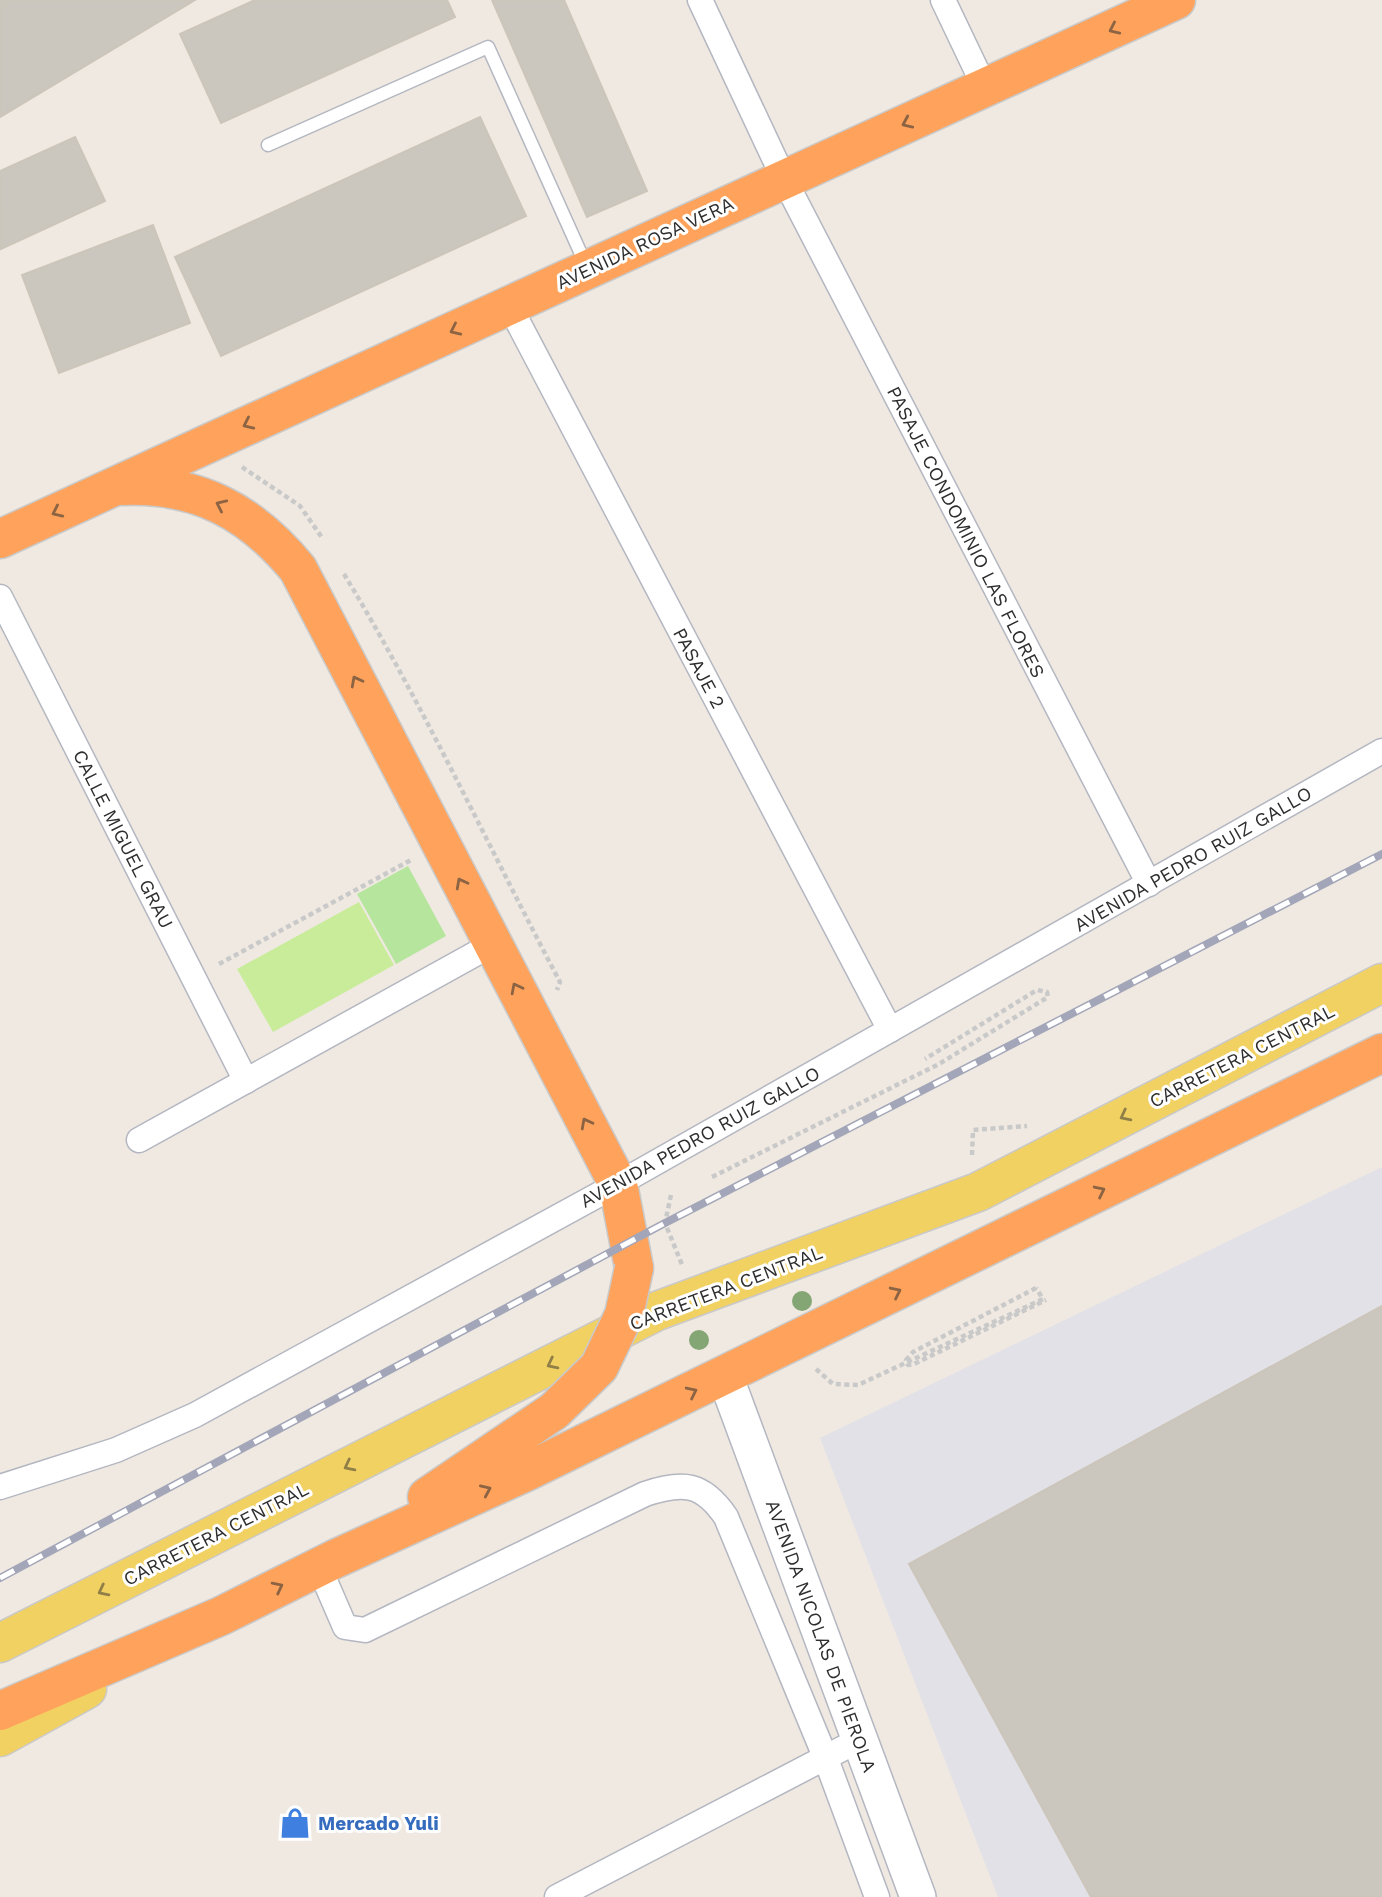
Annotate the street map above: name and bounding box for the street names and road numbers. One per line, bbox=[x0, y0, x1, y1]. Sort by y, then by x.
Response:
street label: AVENIDA ROSA VERA bbox=[553, 192, 738, 294]
street label: PASAJE CONDOMINIO LAS FLORES bbox=[882, 382, 1050, 682]
street label: PASAJE 2 bbox=[668, 624, 730, 712]
street label: CALLE MIGUEL GRAU bbox=[68, 746, 178, 932]
street label: AVENIDA PEDRO RUIZ GALLO bbox=[1070, 781, 1316, 937]
street label: CARRETERA CENTRAL bbox=[1146, 999, 1338, 1113]
street label: AVENIDA PEDRO RUIZ GALLO bbox=[576, 1061, 824, 1213]
street label: CARRETERA CENTRAL bbox=[626, 1241, 826, 1335]
street label: CARRETERA CENTRAL bbox=[120, 1477, 312, 1591]
street label: AVENIDA NICOLAS DE PIEROLA bbox=[761, 1497, 881, 1776]

